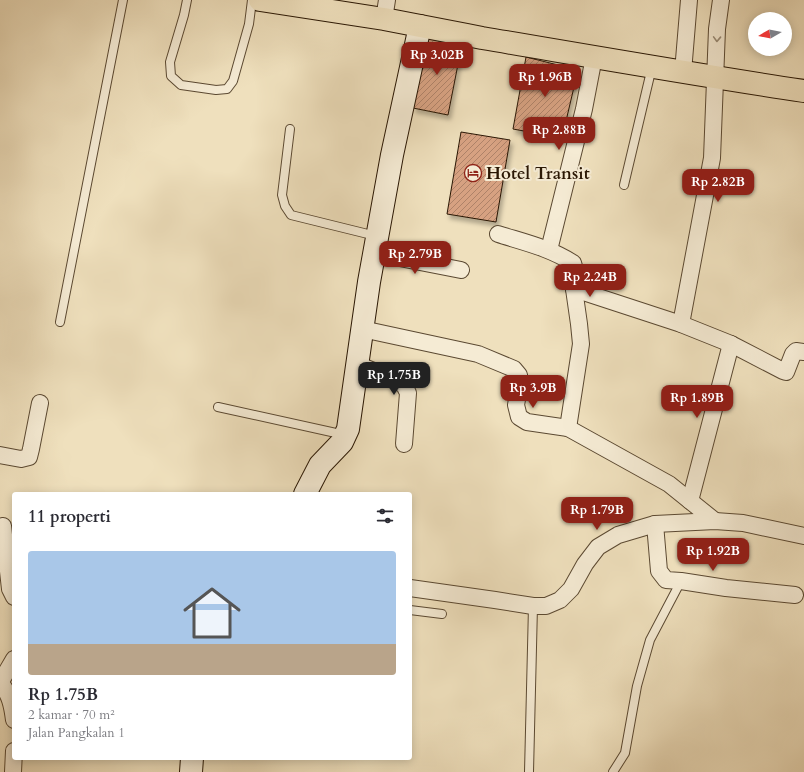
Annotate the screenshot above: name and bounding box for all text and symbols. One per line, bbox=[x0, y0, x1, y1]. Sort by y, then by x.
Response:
north arrow bbox=[748, 12, 792, 56]
map controls bbox=[748, 12, 792, 56]
one-way arrow bbox=[713, 36, 721, 42]
pin: Rp 3.02B bbox=[396, 42, 478, 76]
text: Rp 3.02B bbox=[410, 46, 464, 64]
pin: Rp 1.96B bbox=[504, 64, 586, 98]
text: Rp 1.96B bbox=[518, 68, 572, 86]
pin: Rp 2.88B bbox=[518, 117, 600, 151]
text: Rp 2.88B bbox=[532, 121, 586, 139]
place label: Hotel Transit bbox=[486, 162, 590, 185]
hotel icon: Hotel Transit bbox=[463, 163, 483, 183]
pin: Rp 2.82B bbox=[677, 169, 759, 203]
text: Rp 2.82B bbox=[691, 173, 745, 191]
pin: Rp 2.79B bbox=[374, 241, 456, 275]
text: Rp 2.79B bbox=[388, 245, 442, 263]
pin: Rp 2.24B bbox=[549, 264, 631, 298]
text: Rp 2.24B bbox=[563, 268, 617, 286]
pin: Rp 1.75B bbox=[353, 362, 435, 396]
text: Rp 1.75B bbox=[367, 366, 421, 384]
pin: Rp 3.9B bbox=[496, 375, 570, 409]
text: Rp 3.9B bbox=[510, 379, 556, 397]
pin: Rp 1.89B bbox=[656, 385, 738, 419]
text: Rp 1.89B bbox=[670, 389, 724, 407]
pin: Rp 1.79B bbox=[556, 497, 638, 531]
text: Rp 1.79B bbox=[570, 501, 624, 519]
text: 11 properti bbox=[28, 505, 111, 528]
icon: filters bbox=[374, 505, 396, 527]
pin: Rp 1.92B bbox=[672, 538, 754, 572]
text: Rp 1.92B bbox=[686, 542, 740, 560]
icon: home bbox=[176, 577, 248, 649]
text: Rp 1.75B bbox=[28, 683, 98, 706]
text: 2 kamar · 70 m² bbox=[28, 706, 115, 724]
text: Jalan Pangkalan 1 bbox=[28, 724, 125, 742]

